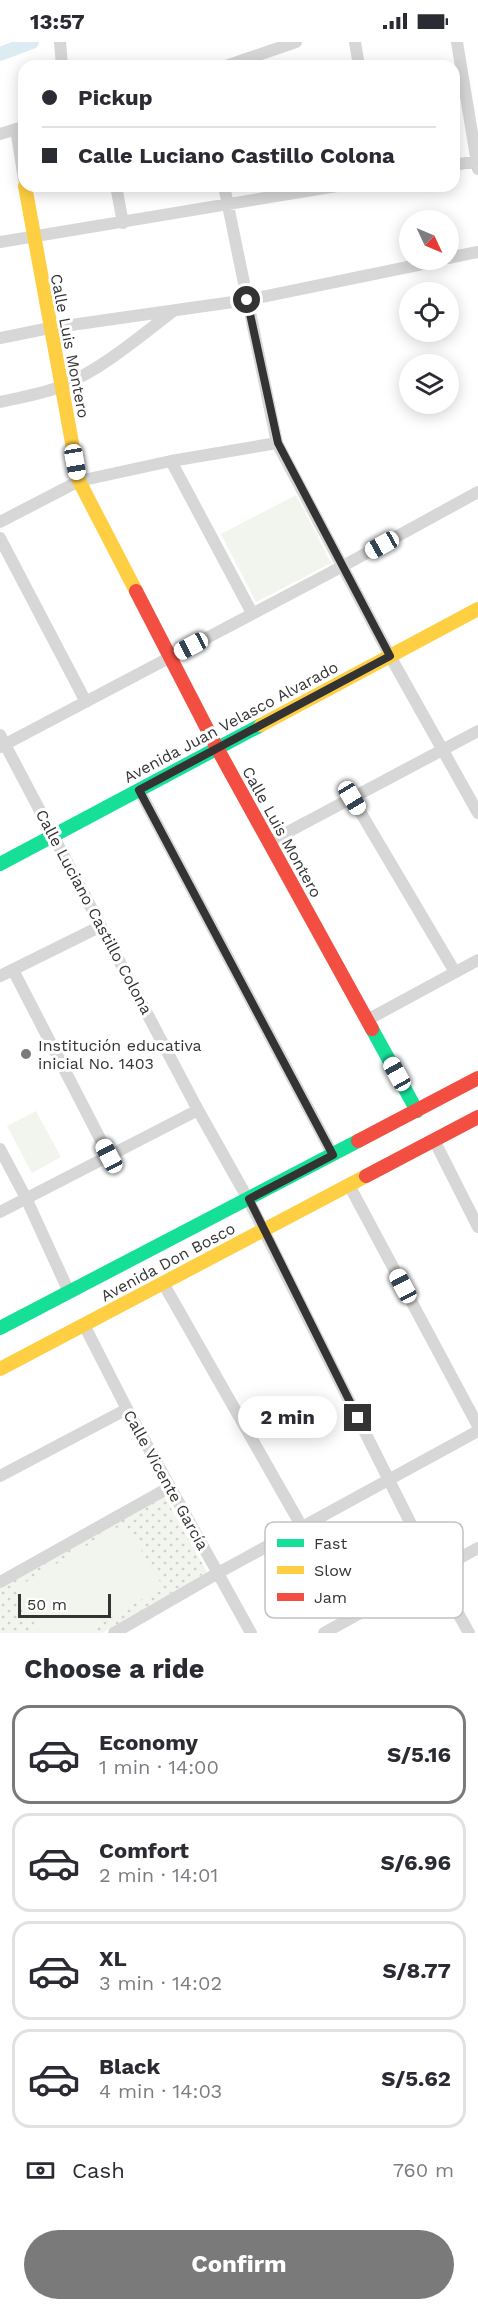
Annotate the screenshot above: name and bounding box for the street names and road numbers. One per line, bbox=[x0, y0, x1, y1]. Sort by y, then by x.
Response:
street label: Calle Luis Montero bbox=[47, 272, 93, 420]
street label: Avenida Juan Velasco Alvarado bbox=[121, 657, 341, 787]
street label: Calle Luis Montero bbox=[238, 763, 326, 901]
street label: Calle Luciano Castillo Colona bbox=[32, 806, 156, 1018]
street label: Avenida Don Bosco bbox=[98, 1219, 238, 1305]
street label: Calle Vicente García bbox=[120, 1407, 212, 1553]

